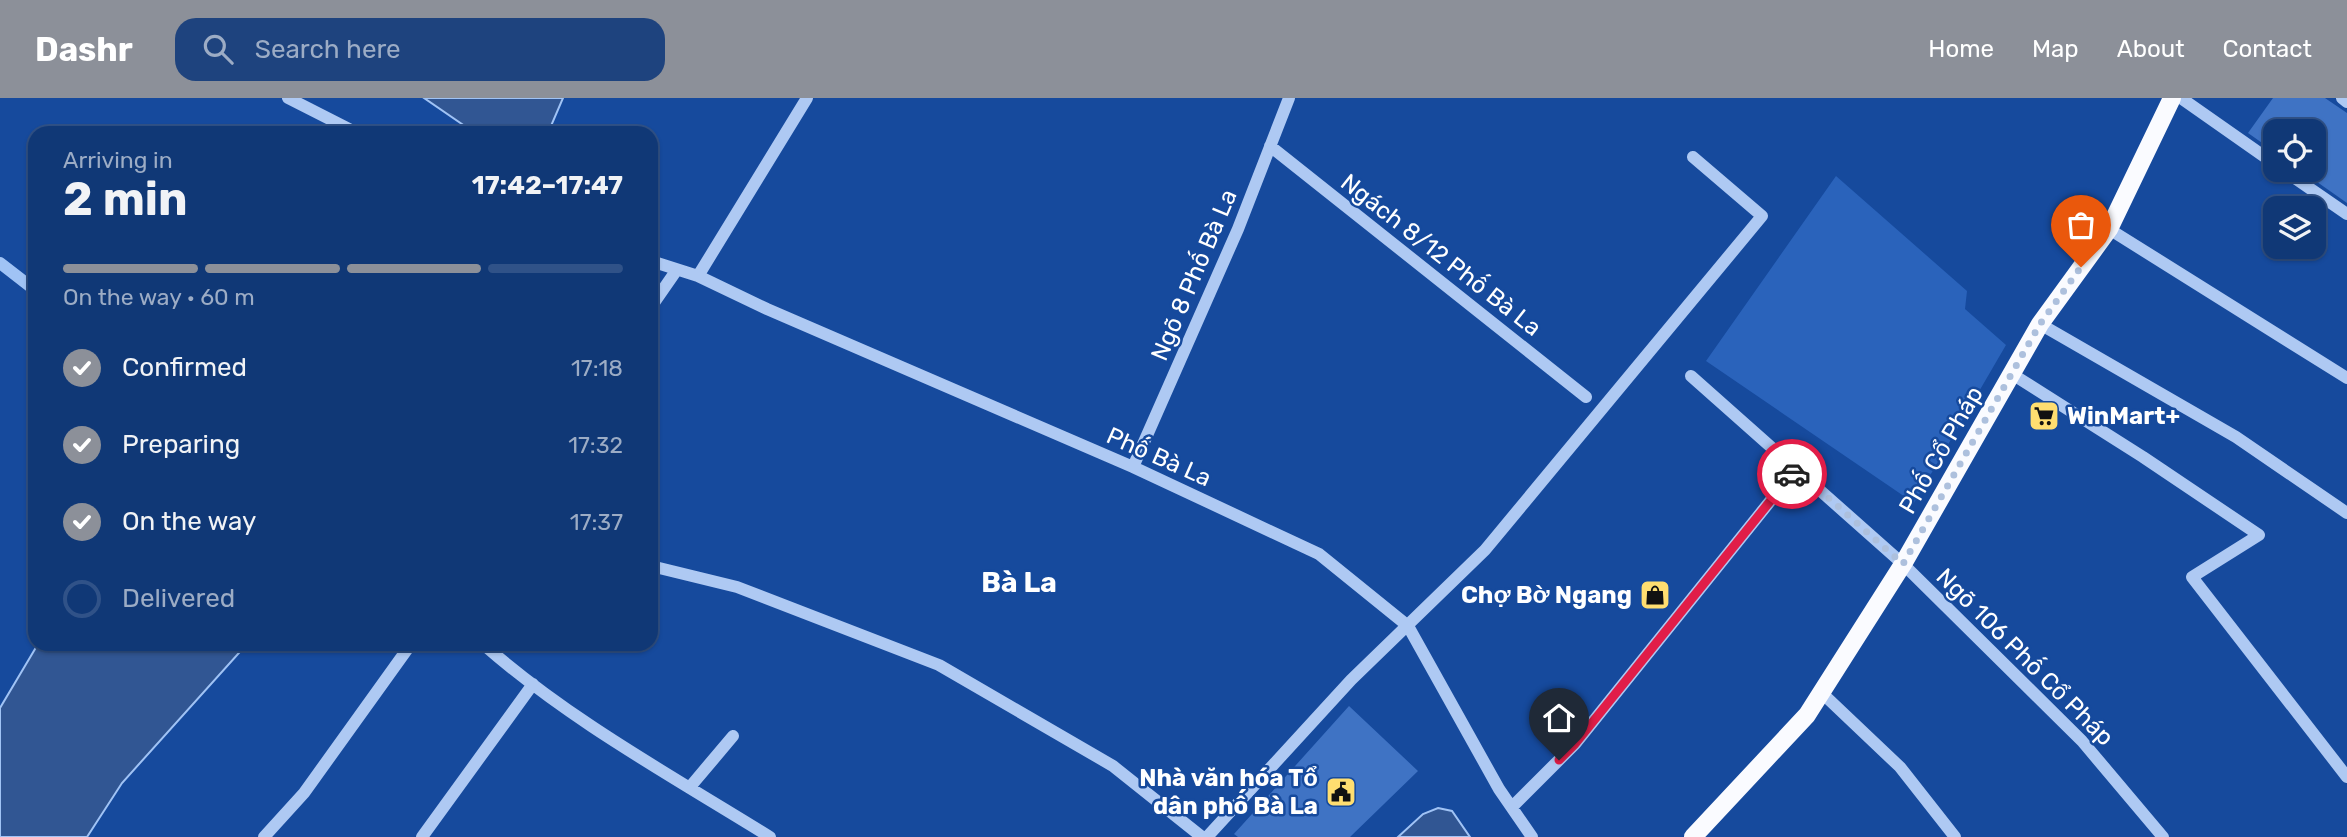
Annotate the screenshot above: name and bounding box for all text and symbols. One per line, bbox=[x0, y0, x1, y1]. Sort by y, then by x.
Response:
search box bbox=[175, 18, 665, 81]
text: Dashr bbox=[35, 30, 133, 69]
icon: search bbox=[199, 30, 237, 68]
text: Search here bbox=[255, 34, 401, 65]
text: Home bbox=[1928, 35, 1994, 63]
text: Map bbox=[2032, 35, 2079, 63]
text: About bbox=[2117, 35, 2185, 63]
text: Contact bbox=[2223, 35, 2312, 63]
map controls bbox=[2263, 119, 2326, 259]
button: locate bbox=[2263, 119, 2326, 182]
text: Arriving in bbox=[63, 146, 173, 174]
street label: Ngách 8/12 Phố Bà La bbox=[1335, 166, 1548, 342]
text: 17:42–17:47 bbox=[472, 170, 623, 201]
text: 2 min bbox=[63, 172, 188, 227]
street label: Ngõ 8 Phố Bà La bbox=[1143, 184, 1243, 365]
pin bbox=[2051, 195, 2111, 267]
button: layers bbox=[2263, 196, 2326, 259]
icon: bag bbox=[2062, 206, 2100, 244]
text: On the way · 60 m bbox=[63, 283, 255, 311]
icon: check bbox=[63, 349, 101, 387]
text: Confirmed bbox=[122, 352, 247, 383]
text: 17:18 bbox=[571, 354, 623, 382]
street label: Phố Cổ Pháp bbox=[1891, 380, 1989, 519]
supermarket icon: WinMart+ bbox=[2027, 399, 2061, 433]
place label: WinMart+ bbox=[2067, 402, 2180, 430]
street label: Phố Bà La bbox=[1102, 420, 1217, 492]
icon: check bbox=[63, 426, 101, 464]
text: Preparing bbox=[122, 429, 240, 460]
text: 17:32 bbox=[568, 431, 623, 459]
courier bbox=[1757, 439, 1827, 509]
icon: car bbox=[1773, 455, 1811, 493]
icon: check bbox=[63, 503, 101, 541]
text: On the way bbox=[122, 506, 256, 537]
text: 17:37 bbox=[570, 508, 623, 536]
street label: Ngõ 106 Phố Cổ Pháp bbox=[1931, 561, 2121, 751]
district label: Bà La bbox=[981, 566, 1057, 599]
shop icon: Chợ Bờ Ngang bbox=[1638, 578, 1672, 612]
place label: Chợ Bờ Ngang bbox=[1461, 581, 1632, 609]
text: Delivered bbox=[122, 583, 235, 614]
pin bbox=[1529, 688, 1589, 760]
icon: home bbox=[1540, 699, 1578, 737]
place label: Nhà văn hóa Tổ dân phố Bà La bbox=[1139, 764, 1318, 820]
public building icon: Nhà văn hóa Tổ dân phố Bà La bbox=[1324, 775, 1358, 809]

